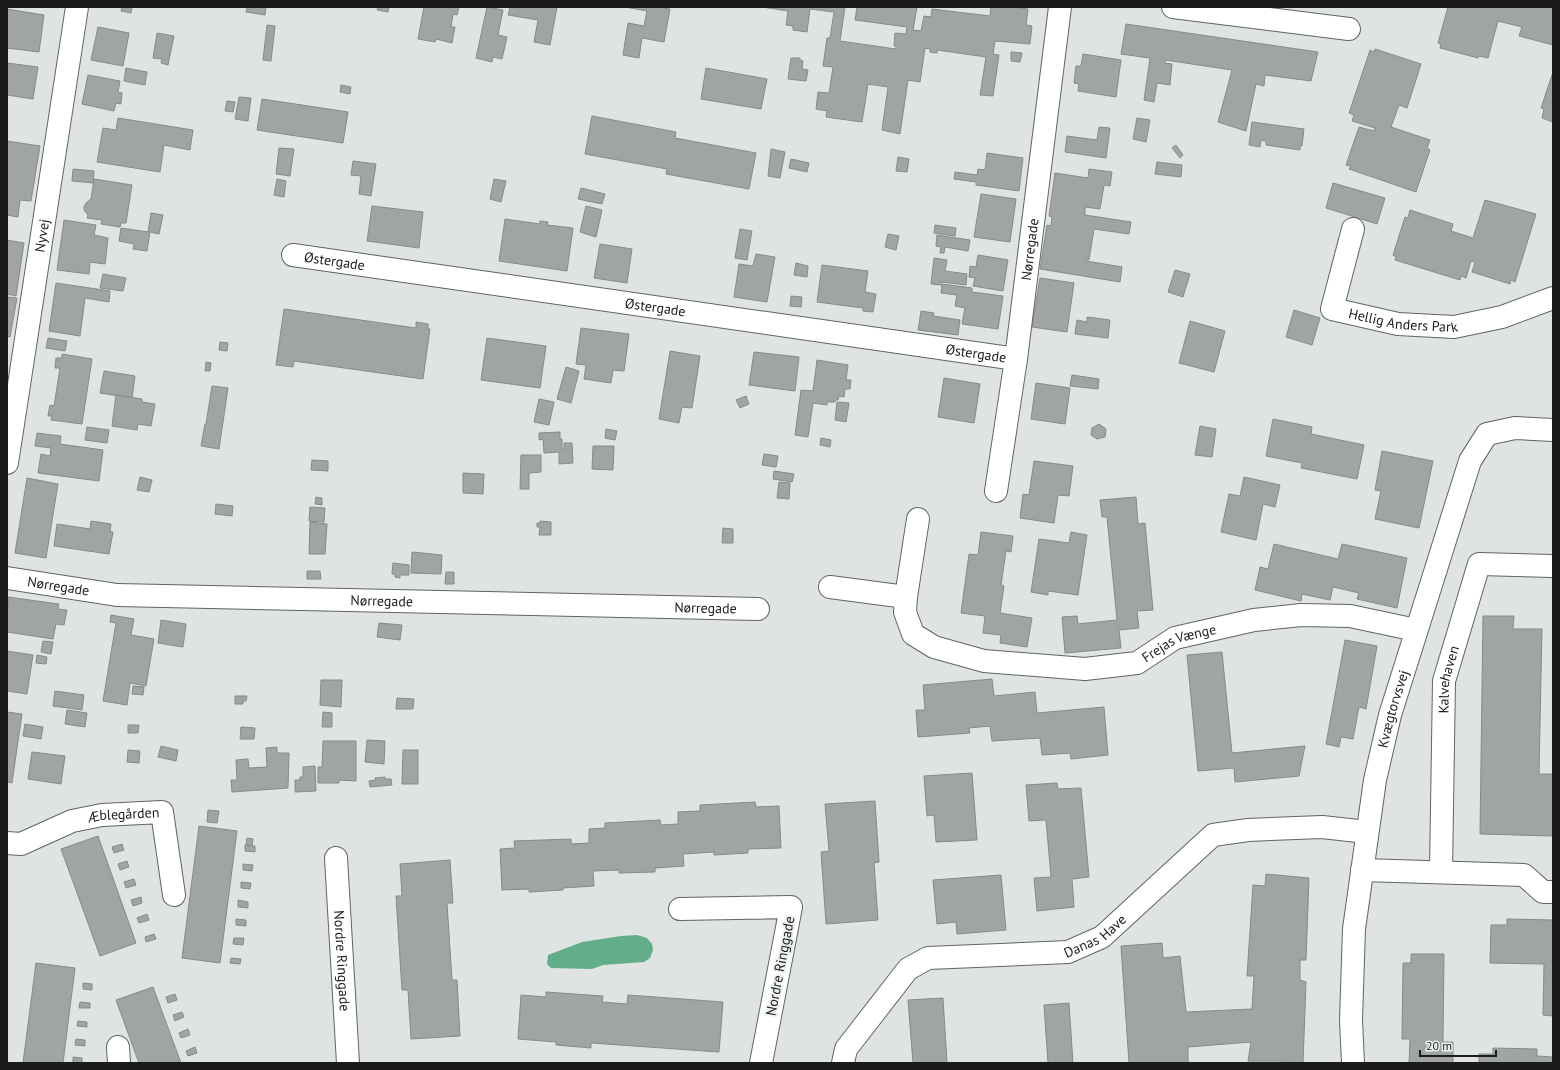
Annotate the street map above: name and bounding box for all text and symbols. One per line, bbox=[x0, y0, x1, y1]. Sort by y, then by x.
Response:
street label: Nørregade bbox=[1017, 217, 1043, 282]
street label: Nyvej bbox=[30, 218, 53, 254]
street label: Østergade bbox=[303, 248, 366, 274]
street label: Østergade bbox=[624, 294, 687, 320]
street label: Hellig Anders Park bbox=[1347, 304, 1460, 336]
street label: Østergade bbox=[944, 340, 1008, 367]
street label: Nørregade bbox=[26, 572, 91, 600]
street label: Nørregade bbox=[350, 591, 413, 610]
street label: Nørregade bbox=[674, 598, 737, 618]
street label: Frejas Vænge bbox=[1138, 620, 1218, 666]
street label: Kalvehaven bbox=[1434, 643, 1463, 714]
street label: Kvægtorvsvej bbox=[1374, 668, 1413, 750]
street label: Æblegården bbox=[85, 803, 160, 827]
street label: Nordre Ringgade bbox=[330, 910, 354, 1012]
street label: Danas Have bbox=[1061, 910, 1130, 962]
street label: Nordre Ringgade bbox=[762, 915, 798, 1017]
scale bar bbox=[1420, 1032, 1496, 1058]
text: 20 m bbox=[1426, 1038, 1452, 1053]

